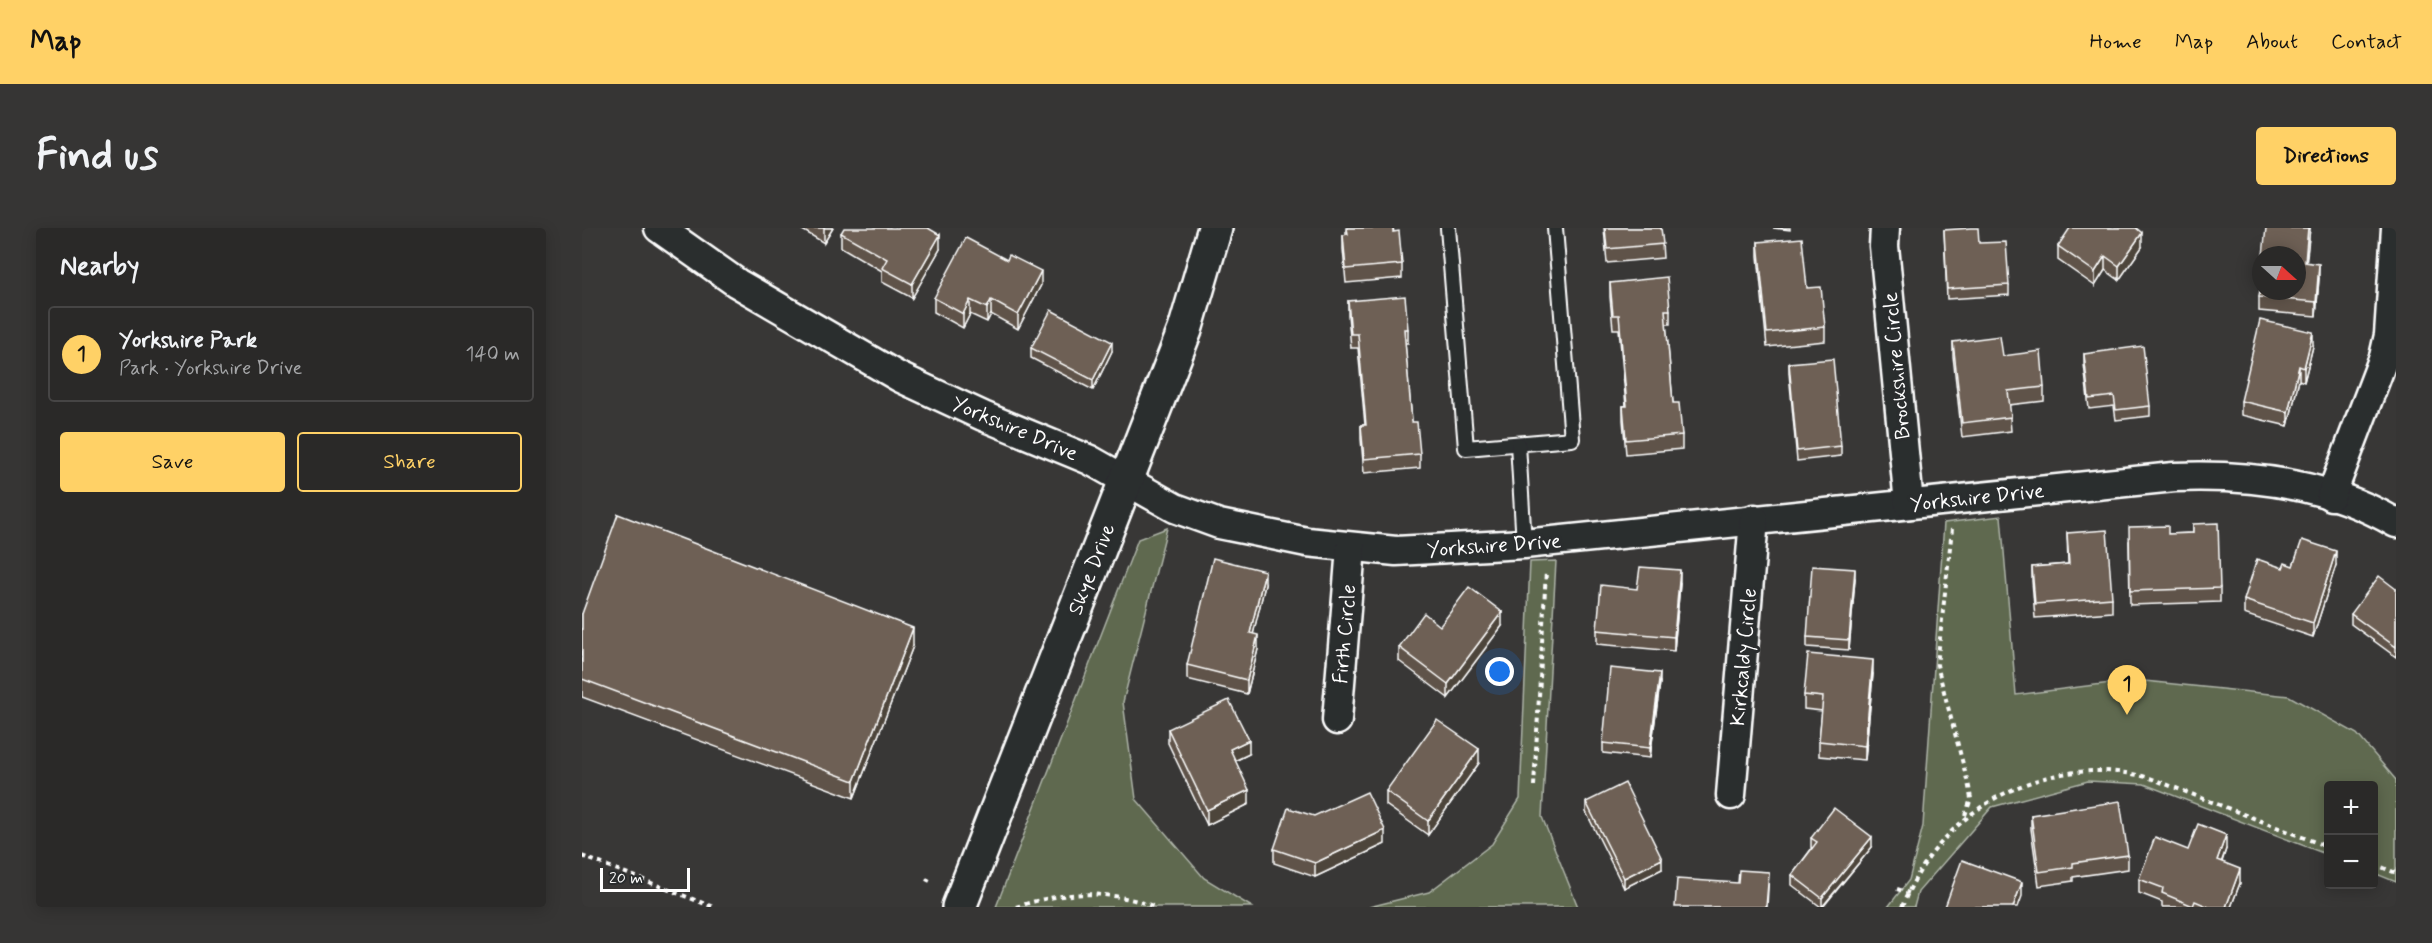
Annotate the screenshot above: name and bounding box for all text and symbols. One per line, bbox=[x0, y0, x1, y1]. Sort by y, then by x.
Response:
text: Map bbox=[30, 24, 81, 61]
text: Home bbox=[2090, 28, 2142, 56]
text: Map bbox=[2175, 28, 2213, 56]
text: About bbox=[2246, 28, 2298, 56]
text: Contact bbox=[2331, 28, 2402, 56]
button: Directions bbox=[2256, 127, 2396, 185]
text: Find us bbox=[36, 129, 158, 184]
north arrow bbox=[2252, 246, 2306, 300]
text: Nearby bbox=[60, 250, 139, 284]
street label: Brockshire Circle bbox=[1877, 291, 1917, 441]
text: Yorkshire Park bbox=[119, 327, 257, 355]
text: 1 bbox=[77, 341, 86, 368]
text: 140 m bbox=[466, 341, 520, 368]
text: Park · Yorkshire Drive bbox=[119, 355, 302, 382]
street label: Yorkshire Drive bbox=[947, 390, 1082, 468]
button: Save bbox=[60, 432, 285, 492]
button: Share bbox=[297, 432, 522, 492]
street label: Yorkshire Drive bbox=[1909, 477, 2046, 519]
street label: Skye Drive bbox=[1062, 519, 1122, 619]
street label: Yorkshire Drive bbox=[1426, 527, 1562, 565]
street label: Firth Circle bbox=[1327, 583, 1363, 685]
street label: Kirkcaldy Circle bbox=[1724, 587, 1764, 727]
your location bbox=[1485, 657, 1514, 686]
pin: 1 bbox=[2108, 666, 2146, 715]
map controls bbox=[2324, 781, 2378, 889]
button: + bbox=[2324, 781, 2378, 835]
button: − bbox=[2324, 835, 2378, 889]
scale bar bbox=[600, 865, 690, 892]
text: 20 m bbox=[609, 868, 643, 889]

